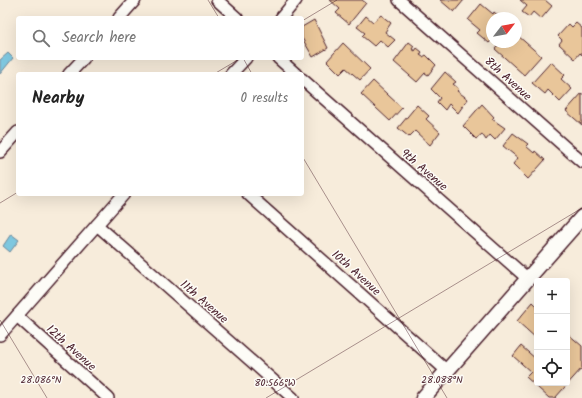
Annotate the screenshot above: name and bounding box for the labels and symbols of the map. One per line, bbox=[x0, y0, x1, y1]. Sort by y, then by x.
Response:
north arrow bbox=[486, 12, 522, 48]
street label: 8th Avenue bbox=[480, 52, 537, 106]
street label: 9th Avenue bbox=[396, 144, 452, 196]
street label: 10th Avenue bbox=[327, 246, 385, 301]
street label: 11th Avenue bbox=[176, 276, 233, 329]
street label: 12th Avenue bbox=[42, 320, 101, 376]
text: 28.086°N bbox=[21, 372, 62, 388]
text: 28.088°N bbox=[421, 372, 463, 388]
text: 80.566°W bbox=[254, 375, 296, 391]

